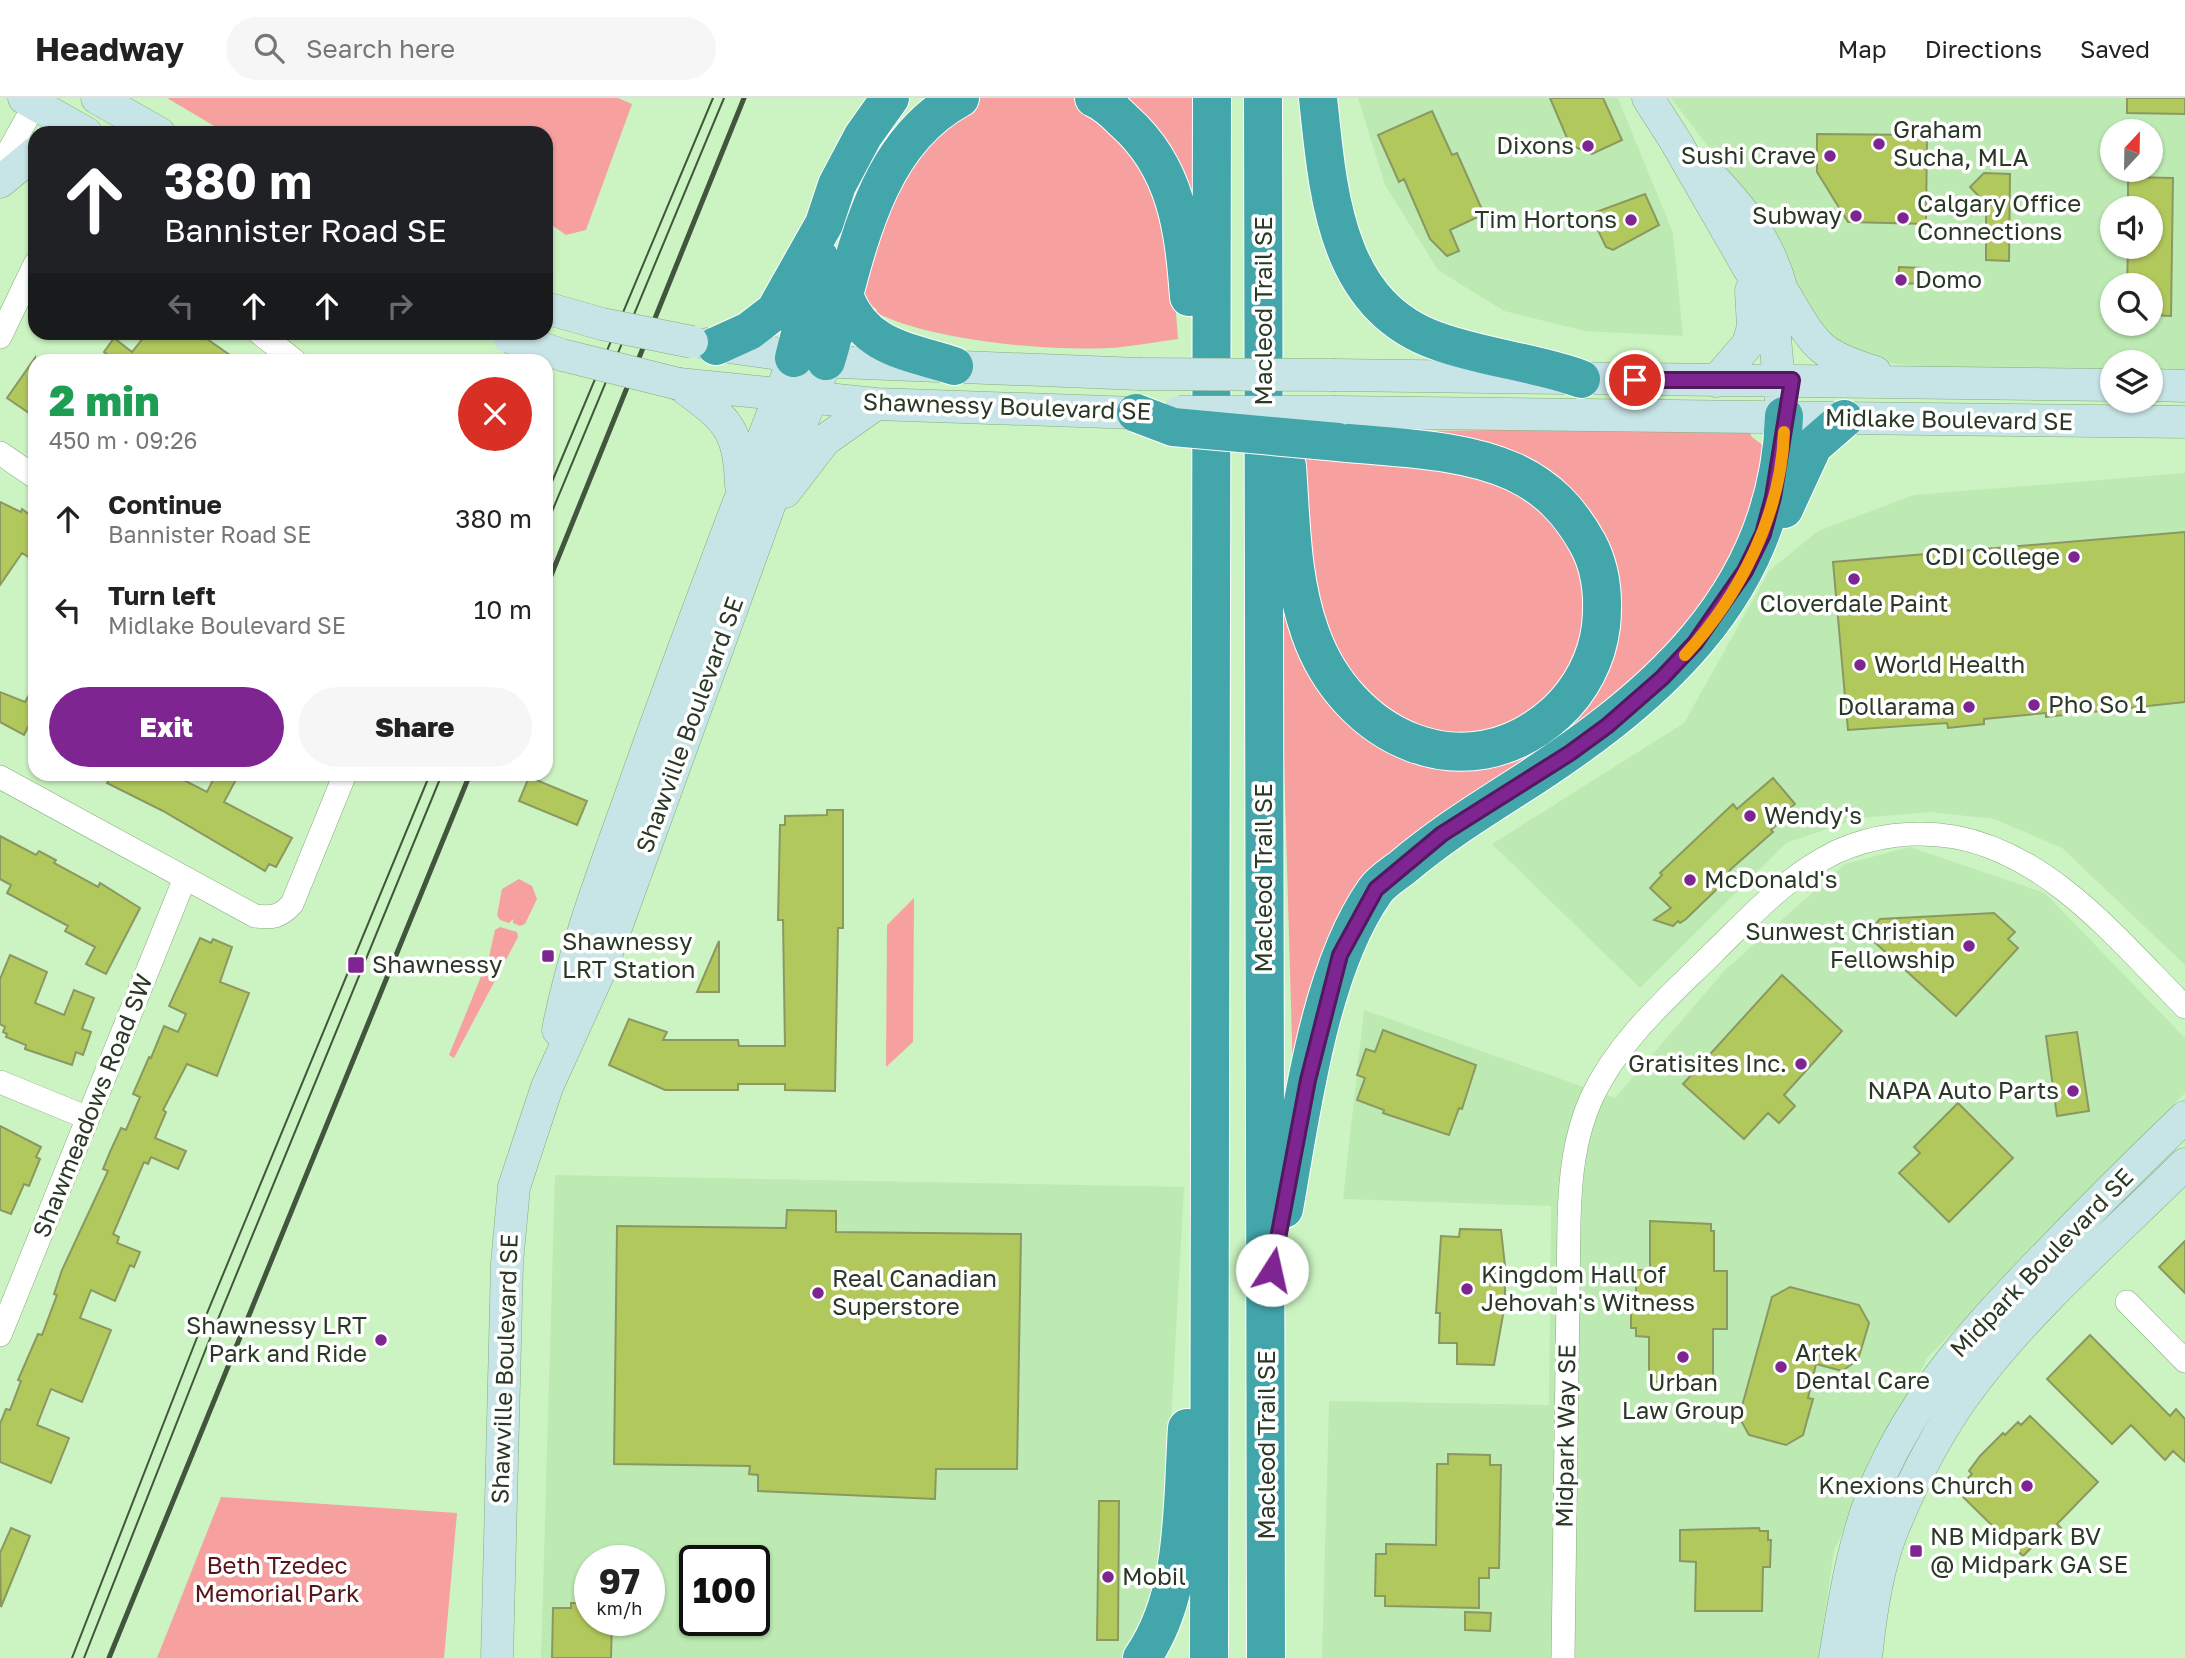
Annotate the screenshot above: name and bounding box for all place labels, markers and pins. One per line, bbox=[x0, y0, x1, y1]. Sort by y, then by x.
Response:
place label: Graham Sucha, MLA bbox=[1893, 114, 2029, 171]
place label: Dixons bbox=[1496, 130, 1574, 159]
marker: Graham Sucha, MLA bbox=[1871, 136, 1887, 152]
marker: Dixons bbox=[1580, 138, 1596, 154]
place label: Sushi Crave bbox=[1681, 140, 1816, 169]
marker: Sushi Crave bbox=[1822, 148, 1838, 164]
place label: Calgary Office Connections bbox=[1917, 188, 2081, 245]
place label: Subway bbox=[1752, 200, 1842, 229]
place label: Tim Hortons bbox=[1474, 204, 1617, 233]
marker: Subway bbox=[1848, 208, 1864, 224]
marker: Calgary Office Connections bbox=[1895, 210, 1911, 226]
marker: Tim Hortons bbox=[1623, 212, 1639, 228]
place label: Domo bbox=[1915, 264, 1982, 293]
marker: Domo bbox=[1893, 272, 1909, 288]
pin bbox=[1605, 350, 1665, 410]
place label: CDI College bbox=[1925, 541, 2060, 570]
marker: CDI College bbox=[2066, 549, 2082, 565]
marker: Cloverdale Paint bbox=[1846, 571, 1862, 587]
place label: Cloverdale Paint bbox=[1760, 588, 1948, 617]
place label: World Health bbox=[1874, 649, 2025, 678]
marker: World Health bbox=[1852, 657, 1868, 673]
place label: Pho So 1 bbox=[2048, 689, 2146, 718]
place label: Dollarama bbox=[1837, 691, 1955, 720]
marker: Pho So 1 bbox=[2026, 697, 2042, 713]
marker: Dollarama bbox=[1961, 699, 1977, 715]
place label: Wendy's bbox=[1764, 800, 1862, 829]
marker: Wendy's bbox=[1742, 808, 1758, 824]
place label: McDonald's bbox=[1704, 864, 1837, 893]
marker: McDonald's bbox=[1682, 872, 1698, 888]
place label: Sunwest Christian Fellowship bbox=[1745, 916, 1955, 973]
place label: Shawnessy LRT Station bbox=[562, 926, 696, 983]
marker: Sunwest Christian Fellowship bbox=[1961, 938, 1977, 954]
marker: Shawnessy LRT Station bbox=[540, 948, 556, 964]
place label: Shawnessy bbox=[372, 949, 502, 978]
marker: Shawnessy bbox=[346, 955, 366, 975]
place label: Gratisites Inc. bbox=[1628, 1048, 1787, 1077]
marker: Gratisites Inc. bbox=[1793, 1056, 1809, 1072]
place label: NAPA Auto Parts bbox=[1867, 1075, 2059, 1104]
marker: NAPA Auto Parts bbox=[2065, 1083, 2081, 1099]
place label: Kingdom Hall of Jehovah's Witness bbox=[1481, 1259, 1695, 1316]
place label: Real Canadian Superstore bbox=[832, 1263, 997, 1320]
marker: Kingdom Hall of Jehovah's Witness bbox=[1459, 1281, 1475, 1297]
marker: Real Canadian Superstore bbox=[810, 1285, 826, 1301]
place label: Shawnessy LRT Park and Ride bbox=[186, 1310, 367, 1367]
marker: Shawnessy LRT Park and Ride bbox=[373, 1332, 389, 1348]
place label: Artek Dental Care bbox=[1795, 1337, 1930, 1394]
marker: Urban Law Group bbox=[1675, 1349, 1691, 1365]
marker: Artek Dental Care bbox=[1773, 1359, 1789, 1375]
place label: Urban Law Group bbox=[1622, 1367, 1744, 1424]
place label: Knexions Church bbox=[1818, 1470, 2013, 1499]
marker: Knexions Church bbox=[2019, 1478, 2035, 1494]
place label: NB Midpark BV @ Midpark GA SE bbox=[1930, 1521, 2128, 1578]
marker: NB Midpark BV @ Midpark GA SE bbox=[1908, 1543, 1924, 1559]
place label: Mobil bbox=[1122, 1561, 1186, 1590]
marker: Mobil bbox=[1100, 1569, 1116, 1585]

